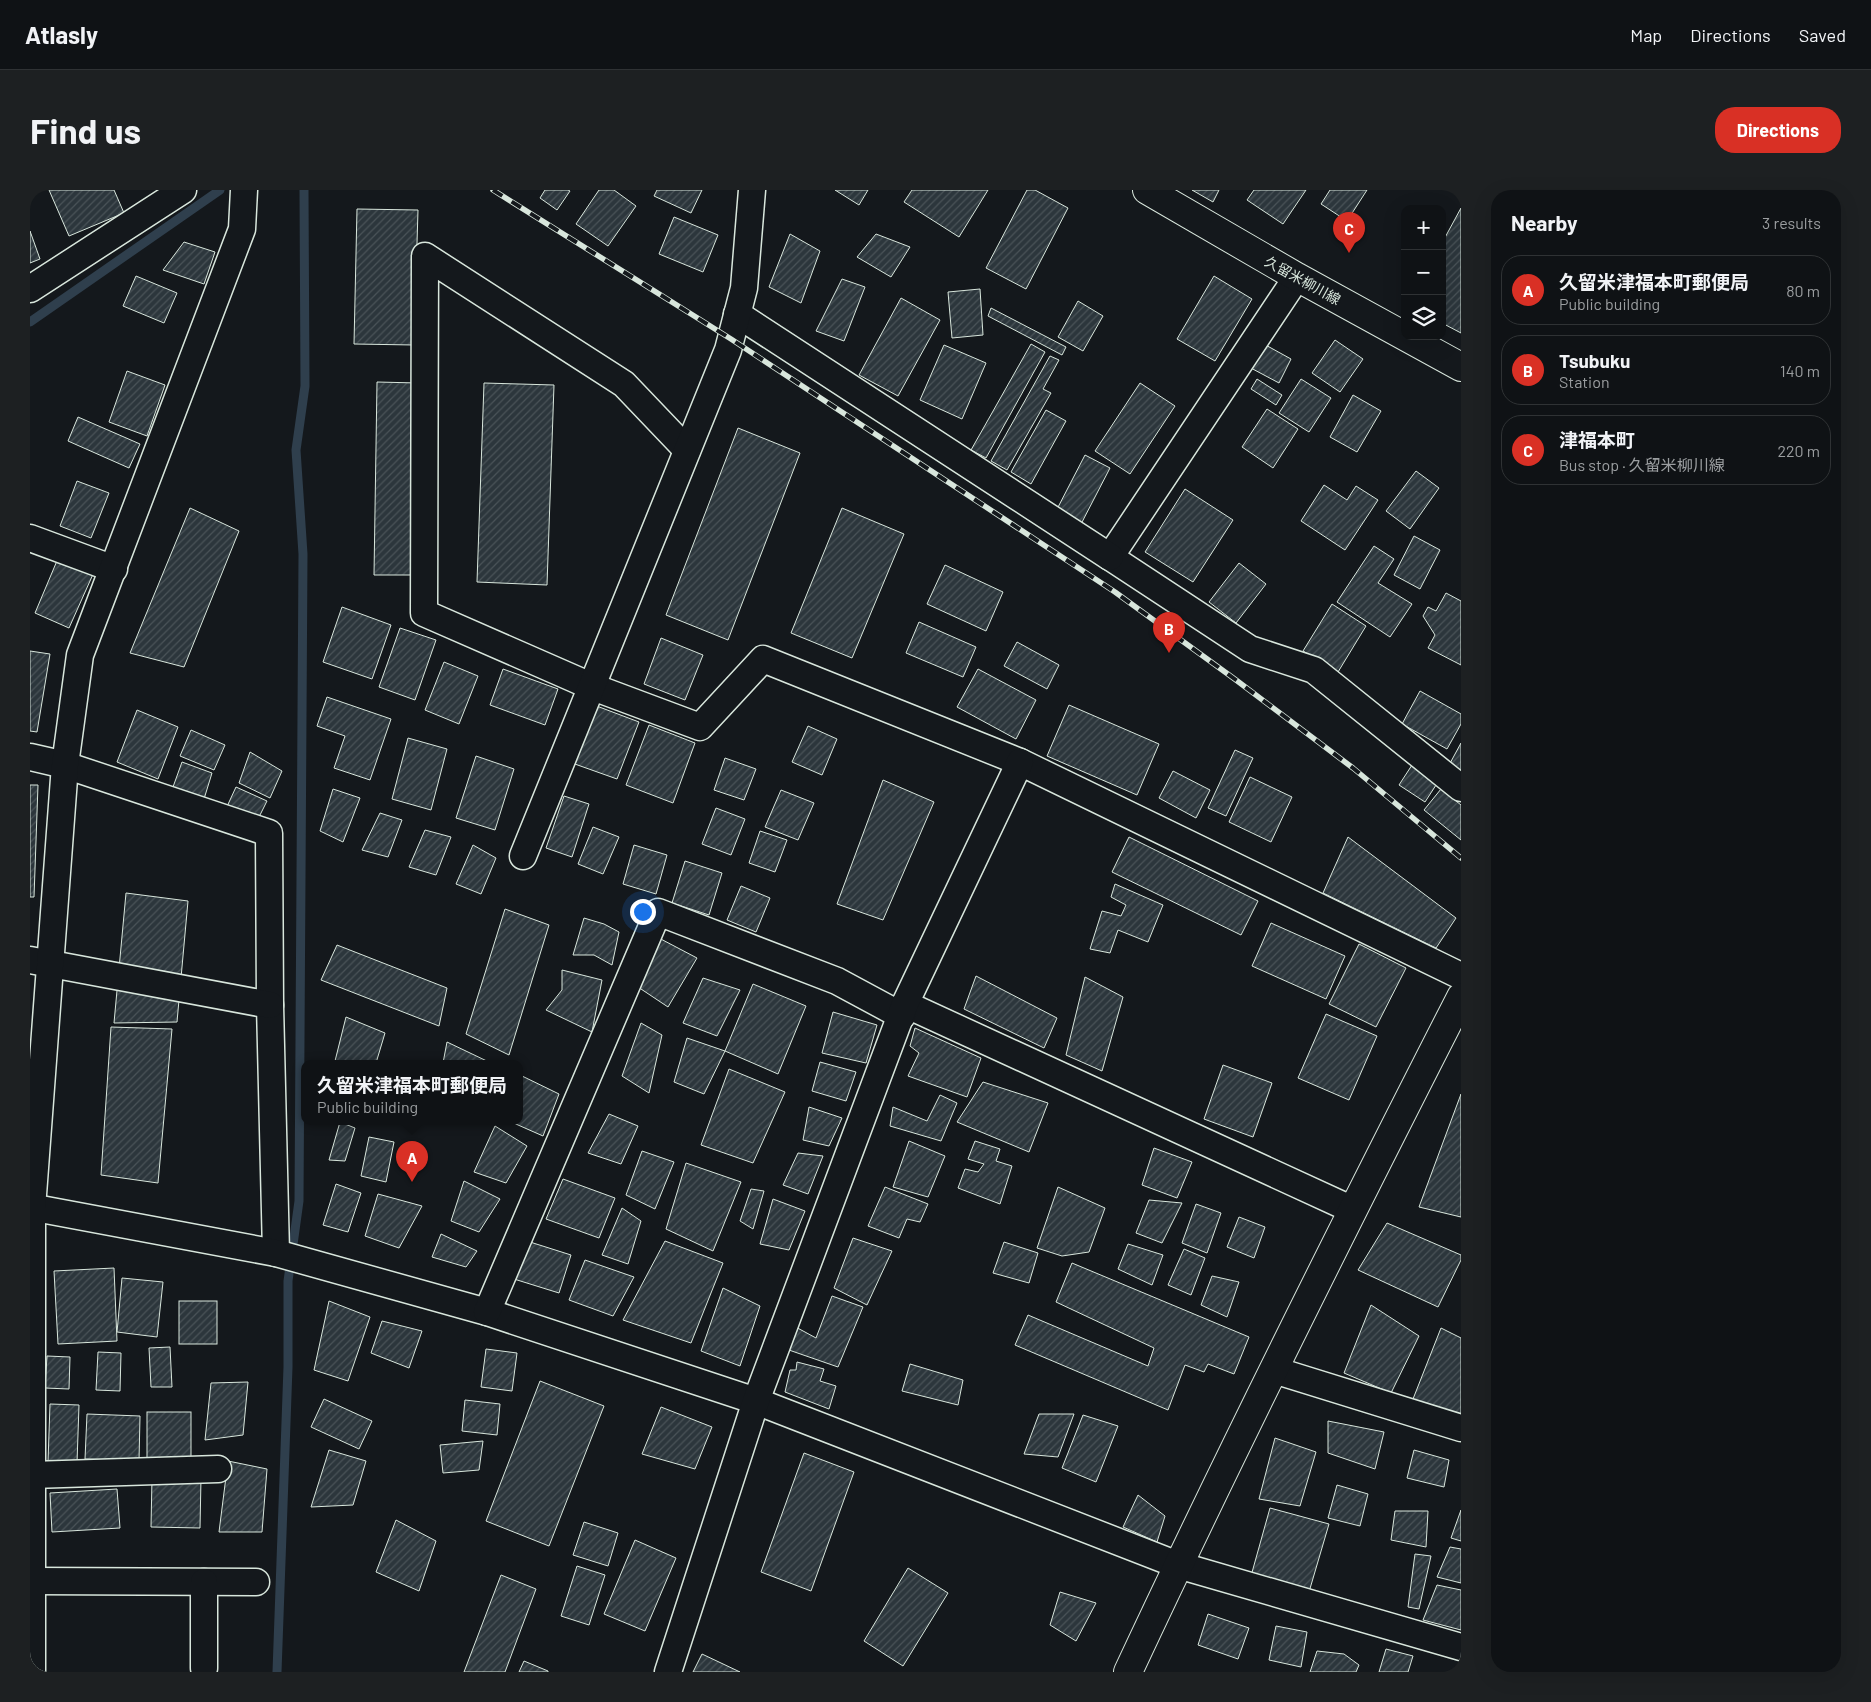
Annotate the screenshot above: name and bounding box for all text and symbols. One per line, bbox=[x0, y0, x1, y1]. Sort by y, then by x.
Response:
text: Atlasly bbox=[25, 20, 98, 49]
text: Map bbox=[1630, 24, 1662, 46]
text: Directions bbox=[1690, 24, 1771, 46]
text: Saved bbox=[1799, 24, 1846, 46]
button: Directions bbox=[1715, 107, 1841, 153]
text: Find us bbox=[30, 109, 141, 151]
map controls bbox=[1401, 205, 1446, 340]
button: + bbox=[1401, 205, 1446, 250]
text: Nearby bbox=[1511, 210, 1577, 235]
pin: C bbox=[1333, 212, 1365, 253]
text: 3 results bbox=[1762, 213, 1821, 232]
button: − bbox=[1401, 250, 1446, 295]
street label: 久留米柳川線 bbox=[1262, 252, 1344, 308]
text: 久留米津福本町郵便局 bbox=[1559, 270, 1749, 293]
text: A bbox=[1523, 281, 1533, 300]
text: 80 m bbox=[1786, 281, 1820, 300]
text: Public building bbox=[1559, 294, 1660, 313]
button: layers bbox=[1401, 295, 1446, 340]
text: Tsubuku bbox=[1559, 349, 1630, 372]
text: B bbox=[1523, 361, 1533, 380]
text: 140 m bbox=[1780, 361, 1820, 380]
text: Station bbox=[1559, 372, 1610, 391]
text: 津福本町 bbox=[1559, 428, 1635, 451]
text: C bbox=[1523, 441, 1533, 460]
text: 220 m bbox=[1777, 441, 1820, 460]
text: Bus stop · 久留米柳川線 bbox=[1559, 455, 1725, 474]
pin: B bbox=[1153, 612, 1185, 653]
your location bbox=[630, 899, 656, 925]
popup bbox=[301, 1060, 523, 1125]
text: 久留米津福本町郵便局 bbox=[317, 1073, 507, 1096]
text: Public building bbox=[317, 1097, 418, 1116]
pin: A bbox=[396, 1141, 428, 1182]

